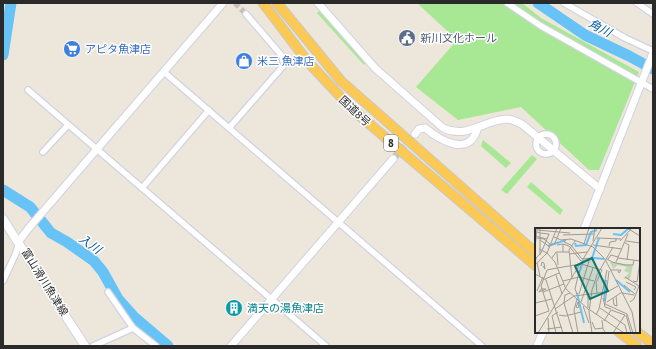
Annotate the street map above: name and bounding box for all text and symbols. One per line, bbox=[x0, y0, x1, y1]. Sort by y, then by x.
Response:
water label: 角川 bbox=[586, 16, 616, 41]
public building icon: 新川文化ホール bbox=[397, 28, 417, 48]
place label: 新川文化ホール bbox=[420, 32, 497, 45]
supermarket icon: アピタ魚津店 bbox=[62, 39, 82, 59]
place label: アピタ魚津店 bbox=[85, 43, 151, 56]
shop icon: 米三 魚津店 bbox=[234, 51, 254, 71]
place label: 米三 魚津店 bbox=[257, 55, 315, 68]
street label: 国道8号 bbox=[336, 93, 373, 129]
road number: 8 bbox=[384, 135, 398, 151]
inset map bbox=[535, 228, 640, 333]
water label: 入川 bbox=[76, 231, 105, 258]
street label: 富山滑川魚津線 bbox=[19, 246, 70, 318]
building icon: 満天の湯魚津店 bbox=[224, 298, 244, 318]
place label: 満天の湯魚津店 bbox=[247, 302, 324, 315]

